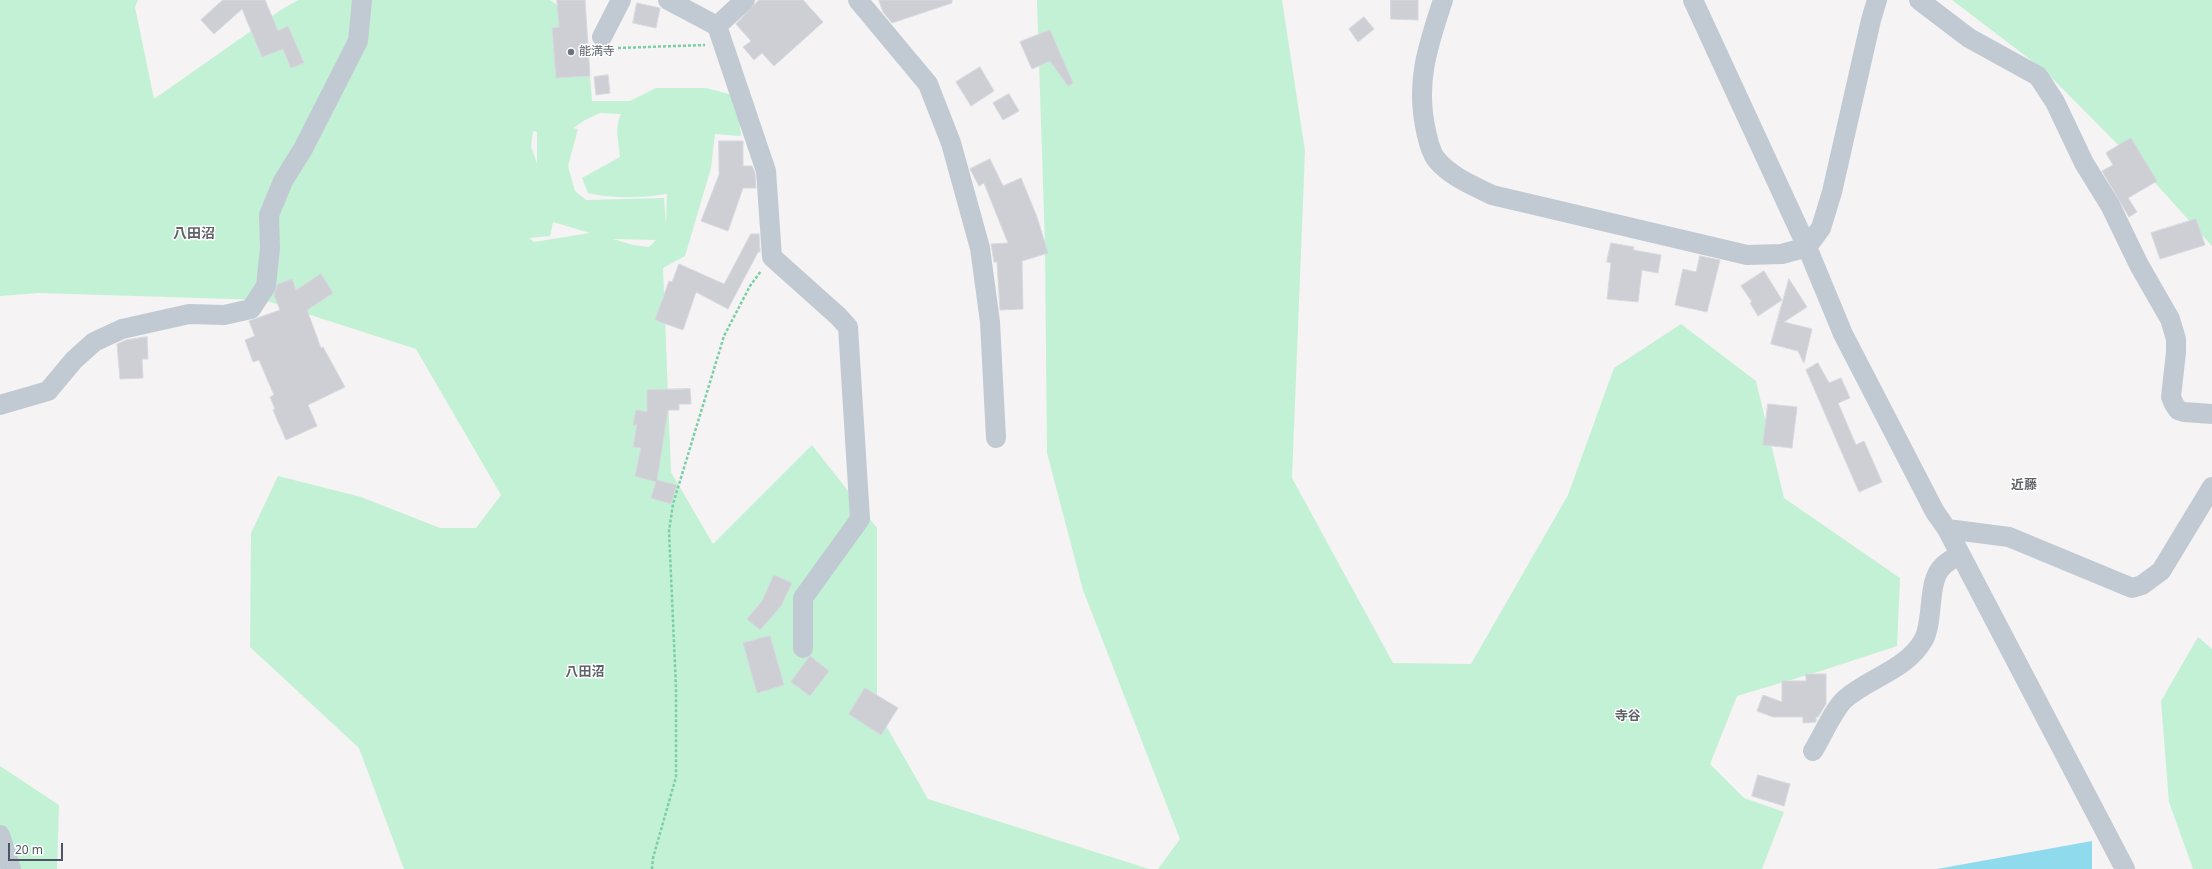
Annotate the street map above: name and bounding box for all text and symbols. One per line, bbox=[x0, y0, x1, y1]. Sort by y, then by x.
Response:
place label: 能満寺 bbox=[579, 45, 615, 59]
marker: 能満寺 bbox=[566, 47, 576, 57]
district label: 八田沼 bbox=[173, 226, 215, 242]
district label: 近藤 bbox=[2011, 477, 2037, 493]
district label: 八田沼 bbox=[566, 664, 604, 680]
district label: 寺谷 bbox=[1615, 708, 1641, 724]
scale bar bbox=[10, 835, 65, 861]
text: 20 m bbox=[15, 841, 43, 858]

